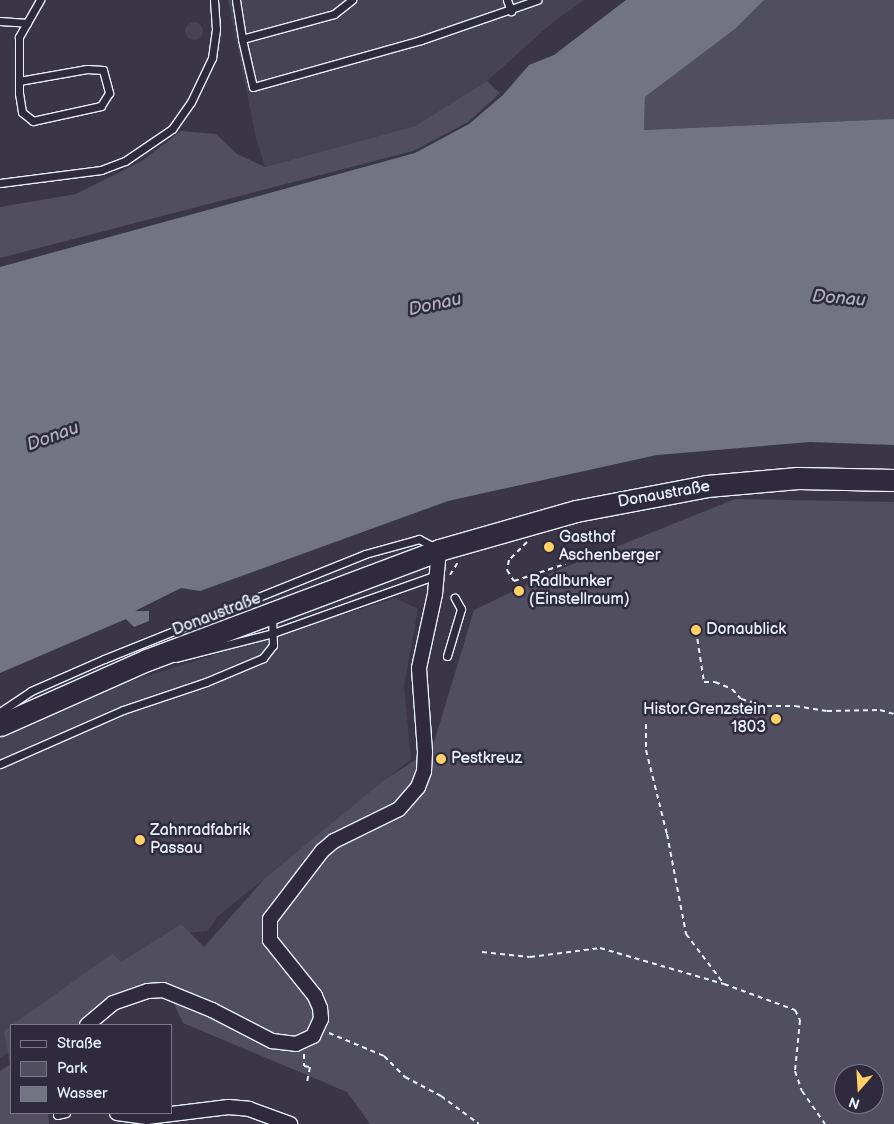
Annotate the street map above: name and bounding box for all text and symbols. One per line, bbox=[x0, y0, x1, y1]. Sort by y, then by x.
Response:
water label: Donau bbox=[811, 286, 867, 312]
water label: Donau bbox=[406, 289, 464, 321]
water label: Donau bbox=[24, 418, 82, 456]
street label: Donaustraße bbox=[616, 477, 712, 513]
place label: Gasthof Aschenberger bbox=[559, 528, 661, 566]
marker: Gasthof Aschenberger bbox=[543, 541, 555, 553]
place label: Radlbunker (Einstellraum) bbox=[529, 572, 630, 610]
marker: Radlbunker (Einstellraum) bbox=[513, 585, 525, 597]
street label: Donaustraße bbox=[170, 589, 264, 641]
place label: Donaublick bbox=[706, 620, 786, 640]
marker: Donaublick bbox=[690, 624, 702, 636]
place label: Histor.Grenzstein 1803 bbox=[643, 700, 766, 738]
marker: Histor.Grenzstein 1803 bbox=[770, 713, 782, 725]
place label: Pestkreuz bbox=[451, 749, 522, 769]
marker: Pestkreuz bbox=[435, 753, 447, 765]
place label: Zahnradfabrik Passau bbox=[150, 821, 250, 859]
marker: Zahnradfabrik Passau bbox=[134, 834, 146, 846]
legend bbox=[10, 1024, 172, 1114]
text: Straße bbox=[57, 1034, 102, 1053]
text: Park bbox=[57, 1059, 87, 1078]
north arrow bbox=[834, 1064, 884, 1114]
text: Wasser bbox=[57, 1084, 107, 1103]
text: N bbox=[847, 1093, 862, 1112]

